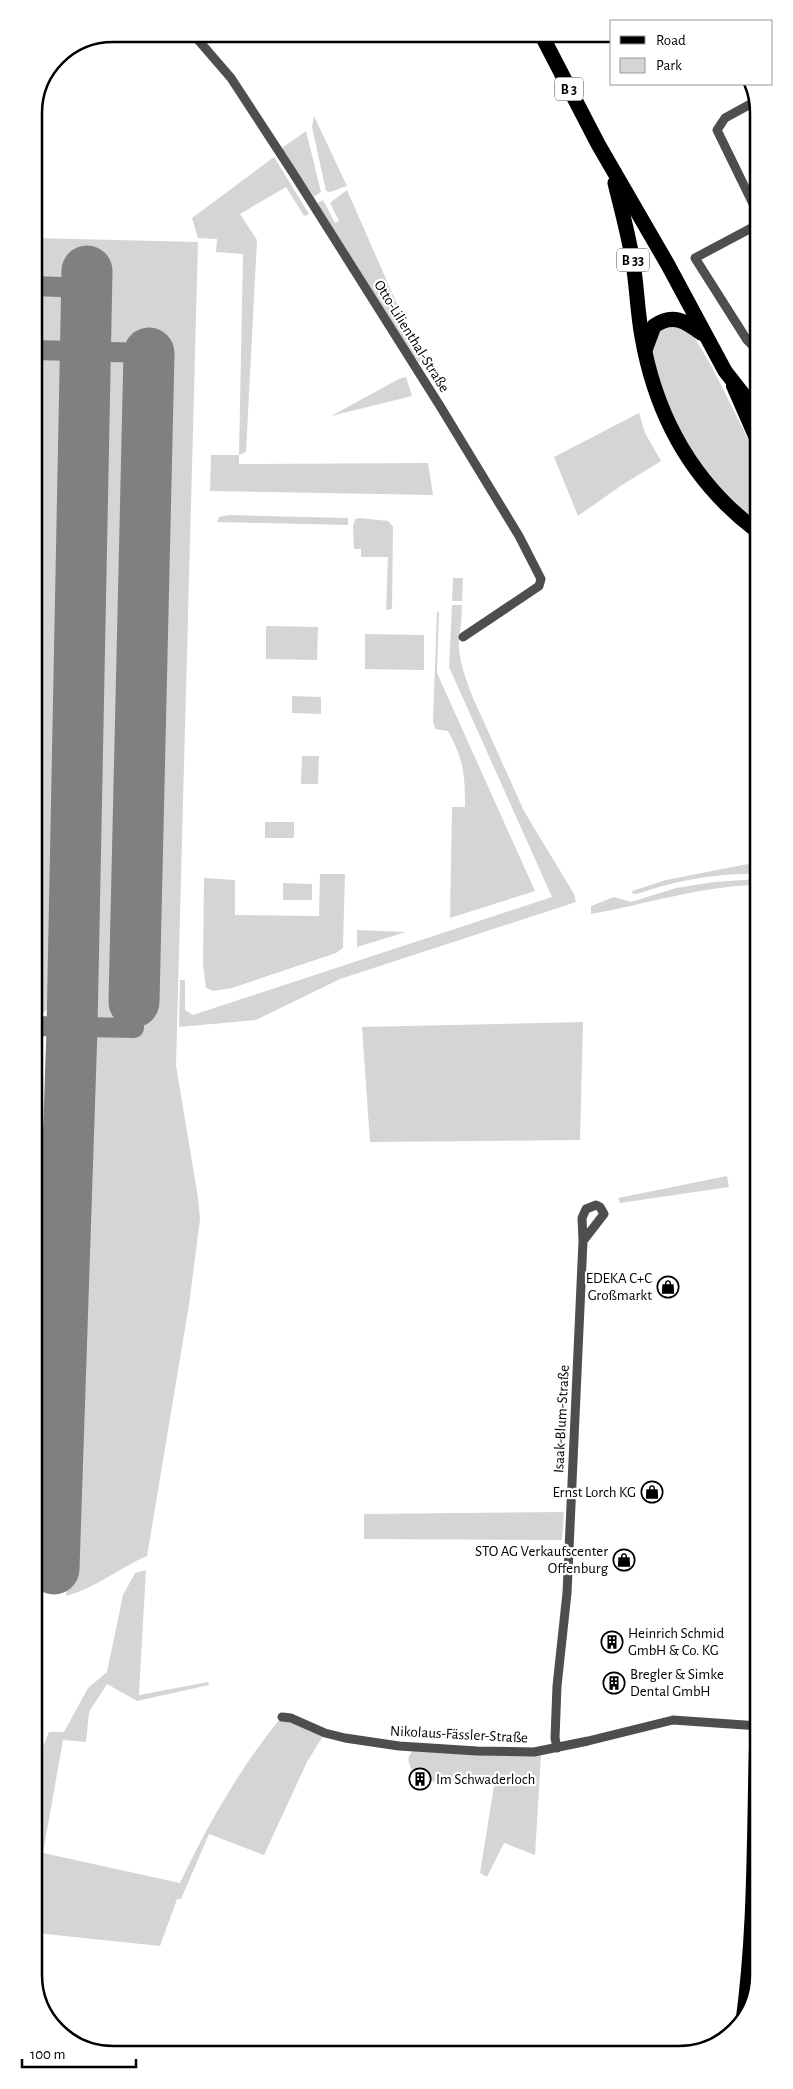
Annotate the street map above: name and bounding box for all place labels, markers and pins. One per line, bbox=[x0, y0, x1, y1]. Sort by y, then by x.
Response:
place label: EDEKA C+C Großmarkt bbox=[586, 1271, 652, 1303]
shop icon: EDEKA C+C Großmarkt bbox=[656, 1275, 680, 1299]
shop icon: Ernst Lorch KG bbox=[640, 1480, 664, 1504]
place label: Ernst Lorch KG bbox=[553, 1485, 636, 1500]
place label: STO AG Verkaufscenter Offenburg bbox=[475, 1544, 609, 1576]
shop icon: STO AG Verkaufscenter Offenburg bbox=[612, 1548, 636, 1572]
place label: Heinrich Schmid GmbH & Co. KG bbox=[628, 1626, 724, 1658]
building icon: Heinrich Schmid GmbH & Co. KG bbox=[600, 1630, 624, 1654]
place label: Bregler & Simke Dental GmbH bbox=[630, 1667, 724, 1699]
building icon: Bregler & Simke Dental GmbH bbox=[602, 1671, 626, 1695]
building icon: Im Schwaderloch bbox=[408, 1767, 432, 1791]
place label: Im Schwaderloch bbox=[436, 1772, 535, 1787]

